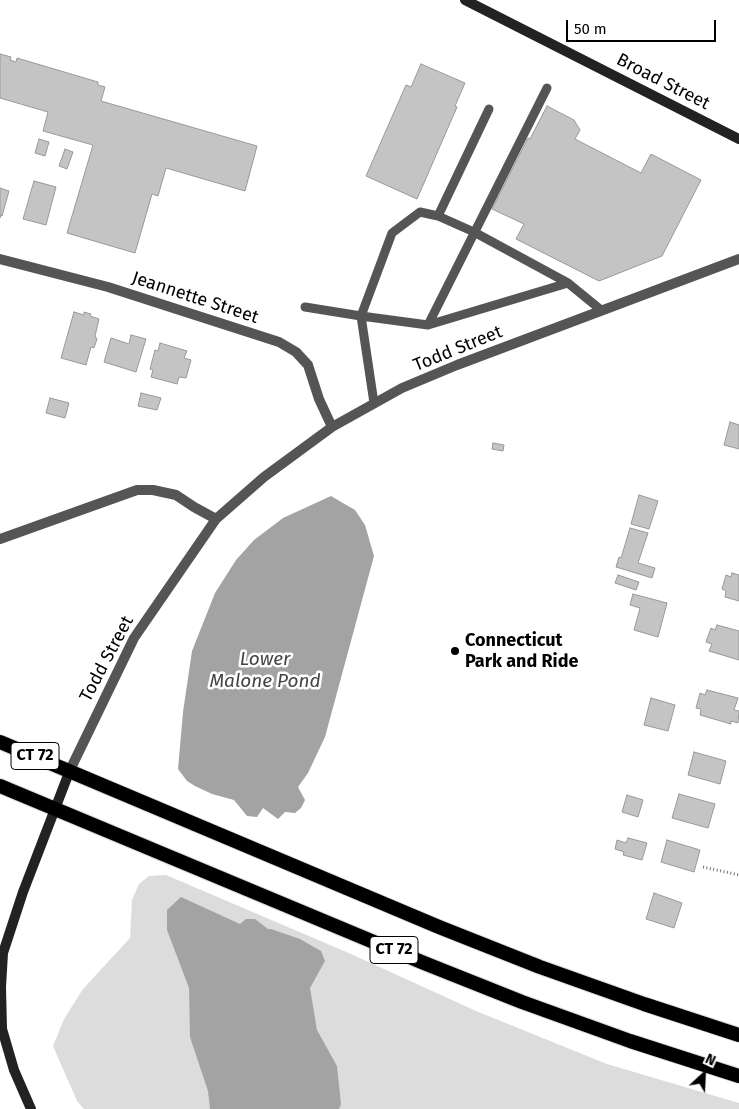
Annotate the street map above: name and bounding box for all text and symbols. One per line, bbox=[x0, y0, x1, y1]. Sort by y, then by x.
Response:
scale bar bbox=[569, 10, 719, 42]
text: 50 m bbox=[574, 20, 607, 38]
street label: Broad Street bbox=[613, 49, 713, 115]
street label: Jeannette Street bbox=[129, 267, 261, 329]
street label: Todd Street bbox=[410, 321, 506, 377]
street label: Todd Street bbox=[75, 612, 139, 706]
place label: Connecticut Park and Ride bbox=[465, 630, 578, 672]
marker: Connecticut Park and Ride bbox=[449, 645, 461, 657]
water label: Lower Malone Pond bbox=[209, 649, 321, 693]
road number: CT 72 bbox=[11, 742, 59, 769]
road number: CT 72 bbox=[370, 936, 418, 964]
north arrow bbox=[679, 1049, 729, 1099]
text: N bbox=[703, 1050, 718, 1070]

